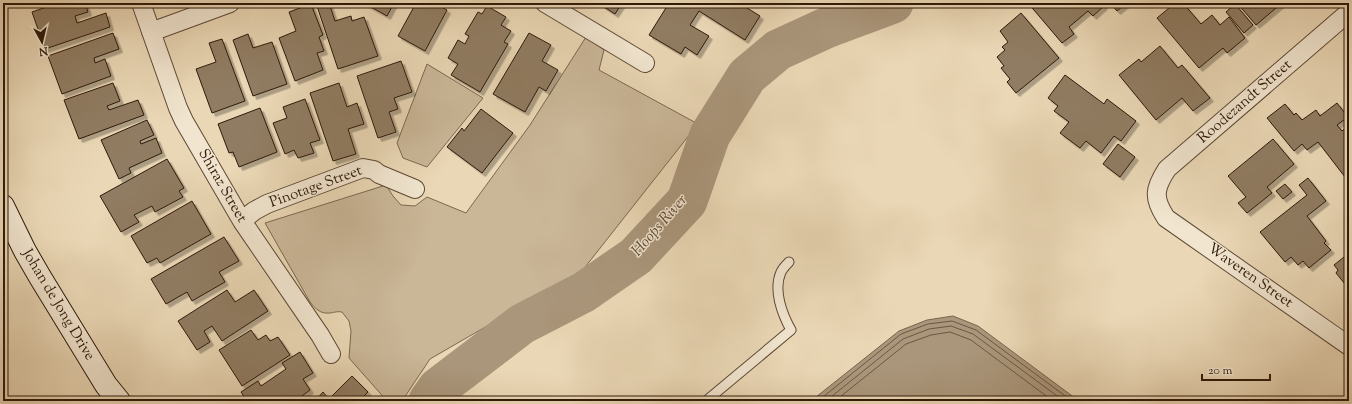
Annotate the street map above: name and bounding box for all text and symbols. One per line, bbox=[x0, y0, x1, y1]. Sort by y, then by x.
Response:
north arrow bbox=[22, 22, 62, 62]
text: N bbox=[38, 42, 50, 59]
street label: Roodezandt Street bbox=[1193, 55, 1297, 149]
street label: Shiraz Street bbox=[192, 145, 252, 227]
street label: Pinotage Street bbox=[267, 160, 365, 214]
water label: Hoops River bbox=[627, 190, 694, 262]
street label: Waveren Street bbox=[1203, 239, 1297, 313]
street label: Johan de Jong Drive bbox=[16, 244, 100, 365]
scale bar bbox=[1202, 356, 1270, 382]
text: 20 m bbox=[1208, 362, 1233, 380]

